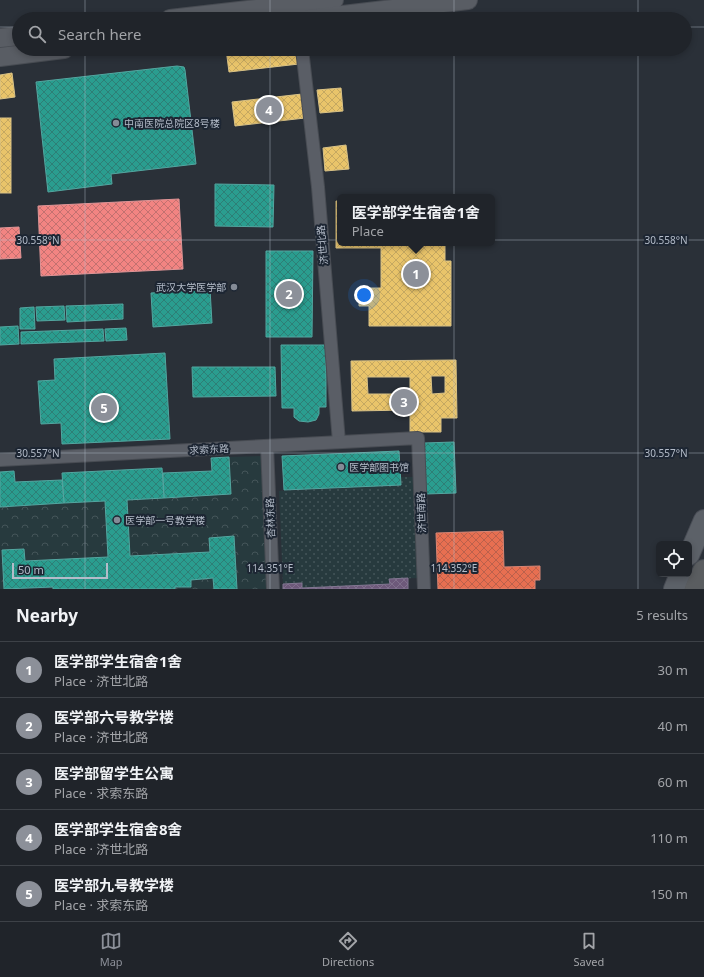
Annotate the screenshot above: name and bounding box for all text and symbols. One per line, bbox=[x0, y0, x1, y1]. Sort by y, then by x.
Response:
search box bbox=[12, 12, 692, 56]
icon: search bbox=[26, 23, 48, 45]
text: Search here bbox=[58, 24, 141, 44]
pin: 4 bbox=[256, 95, 282, 125]
place label: 中南医院总院区8号楼 bbox=[124, 116, 220, 130]
marker: 中南医院总院区8号楼 bbox=[111, 118, 121, 128]
popup bbox=[337, 194, 495, 246]
text: 医学部学生宿舍1舍 bbox=[352, 202, 480, 222]
text: Place bbox=[352, 222, 384, 240]
street label: 济世北路 bbox=[313, 224, 331, 266]
text: 30.558°N bbox=[16, 233, 60, 247]
text: 30.558°N bbox=[644, 233, 688, 247]
pin: 1 bbox=[403, 259, 429, 289]
pin: 2 bbox=[276, 279, 302, 309]
place label: 武汉大学医学部 bbox=[156, 280, 226, 294]
marker: 武汉大学医学部 bbox=[229, 282, 239, 292]
your location bbox=[354, 285, 374, 305]
pin: 3 bbox=[391, 387, 417, 417]
pin: 5 bbox=[91, 393, 117, 423]
street label: 求索东路 bbox=[189, 441, 229, 457]
text: 30.557°N bbox=[16, 446, 60, 460]
text: 30.557°N bbox=[644, 446, 688, 460]
place label: 医学部图书馆 bbox=[349, 460, 409, 474]
marker: 医学部图书馆 bbox=[336, 462, 346, 472]
street label: 济世南路 bbox=[413, 493, 429, 533]
street label: 杏林东路 bbox=[262, 498, 278, 538]
place label: 医学部一号教学楼 bbox=[125, 513, 205, 527]
marker: 医学部一号教学楼 bbox=[112, 515, 122, 525]
map controls bbox=[656, 541, 692, 577]
button: locate bbox=[656, 541, 692, 577]
scale bar bbox=[12, 561, 108, 580]
text: 114.351°E bbox=[247, 561, 293, 575]
text: 114.352°E bbox=[431, 561, 477, 575]
text: 50 m bbox=[18, 562, 44, 577]
text: Nearby bbox=[16, 604, 78, 627]
text: 5 results bbox=[636, 606, 688, 624]
text: 医学部学生宿舍1舍 bbox=[54, 651, 183, 671]
text: 1 bbox=[25, 661, 33, 679]
text: 30 m bbox=[658, 661, 688, 679]
text: Place · 济世北路 bbox=[54, 672, 148, 690]
text: 医学部六号教学楼 bbox=[54, 707, 174, 727]
text: 2 bbox=[25, 717, 33, 735]
text: 40 m bbox=[658, 717, 688, 735]
text: Place · 济世北路 bbox=[54, 728, 148, 746]
text: 医学部留学生公寓 bbox=[54, 763, 174, 783]
text: 3 bbox=[25, 773, 33, 791]
text: 60 m bbox=[658, 773, 688, 791]
text: Place · 求索东路 bbox=[54, 784, 148, 802]
text: 医学部学生宿舍8舍 bbox=[54, 819, 183, 839]
text: 4 bbox=[25, 829, 33, 847]
text: 110 m bbox=[650, 829, 688, 847]
text: Place · 济世北路 bbox=[54, 840, 148, 858]
text: 医学部九号教学楼 bbox=[54, 875, 174, 895]
text: 5 bbox=[25, 885, 33, 903]
text: 150 m bbox=[650, 885, 688, 903]
text: Place · 求索东路 bbox=[54, 896, 148, 914]
tab: Map bbox=[100, 930, 123, 969]
tab: Directions bbox=[322, 930, 374, 969]
tab: Saved bbox=[574, 930, 604, 969]

